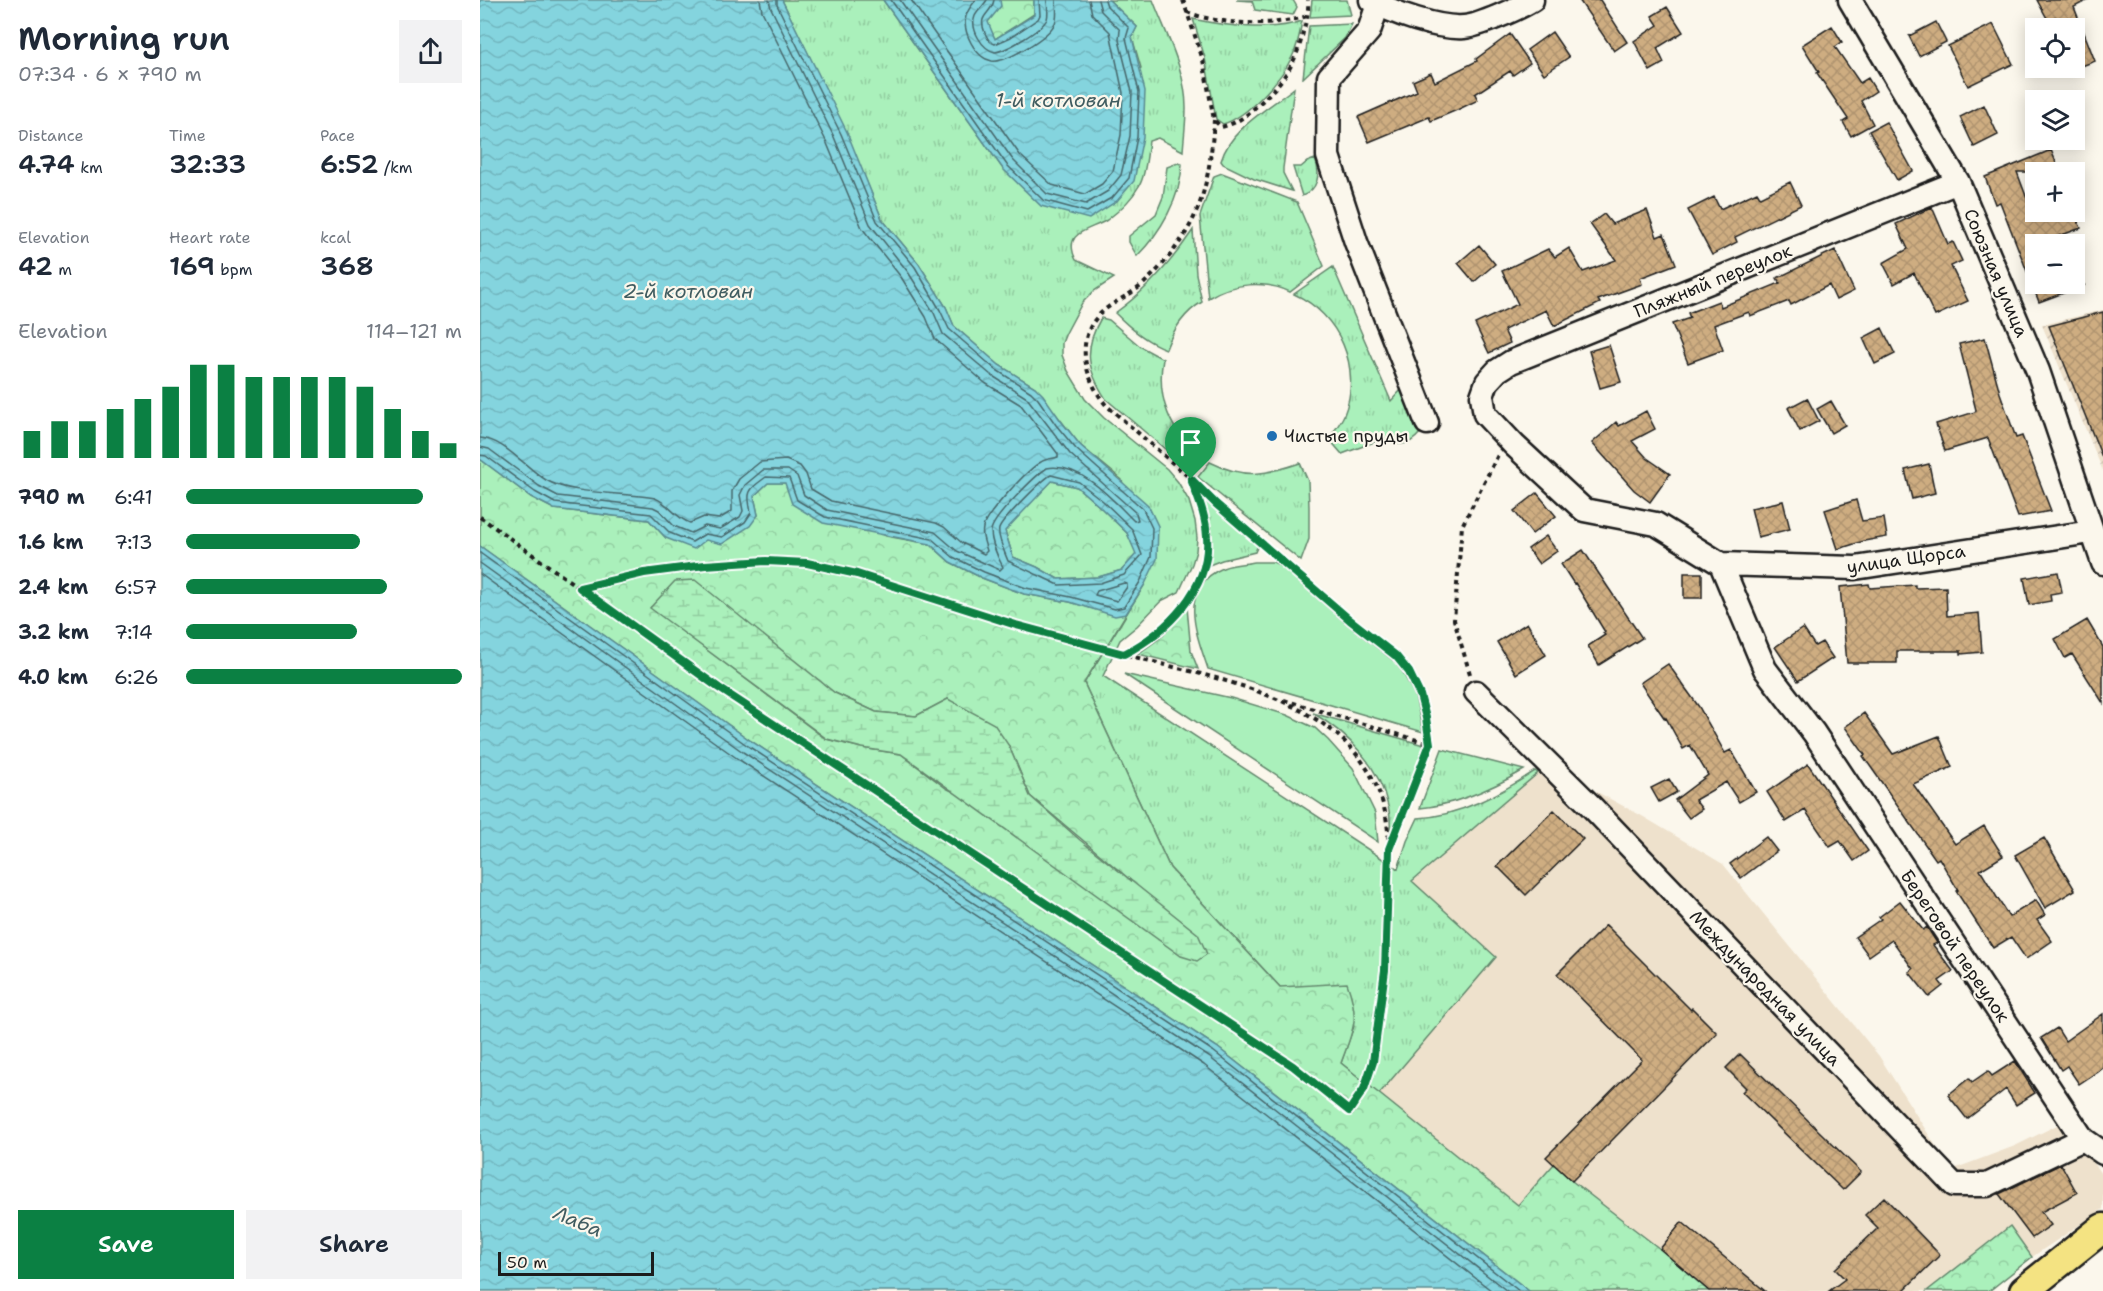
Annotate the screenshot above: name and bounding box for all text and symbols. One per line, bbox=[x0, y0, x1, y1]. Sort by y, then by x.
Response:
text: Morning run bbox=[18, 16, 230, 61]
map controls bbox=[2025, 18, 2085, 294]
button: locate bbox=[2025, 18, 2085, 78]
button: share bbox=[399, 20, 462, 83]
text: 07:34 · 6 × 790 m bbox=[18, 61, 202, 87]
water label: 1-й котлован bbox=[995, 87, 1121, 113]
button: layers bbox=[2025, 90, 2085, 150]
text: Distance bbox=[18, 125, 84, 146]
text: Time bbox=[169, 125, 206, 146]
text: Pace bbox=[320, 125, 355, 146]
text: 4.74 bbox=[18, 146, 75, 181]
text: 32:33 bbox=[169, 146, 246, 181]
text: 6:52 bbox=[320, 146, 379, 181]
text: km bbox=[75, 157, 103, 178]
text: /km bbox=[379, 157, 413, 178]
button: + bbox=[2025, 162, 2085, 222]
street label: Союзная улица bbox=[1958, 205, 2034, 341]
text: Elevation bbox=[18, 227, 90, 248]
text: Heart rate bbox=[169, 227, 251, 248]
text: kcal bbox=[320, 227, 351, 248]
button: − bbox=[2025, 234, 2085, 294]
street label: Пляжный переулок bbox=[1631, 238, 1796, 324]
text: 42 bbox=[18, 248, 53, 283]
text: 169 bbox=[169, 248, 215, 283]
text: 368 bbox=[320, 248, 374, 283]
text: m bbox=[53, 259, 72, 280]
text: bpm bbox=[215, 259, 253, 280]
water label: 2-й котлован bbox=[623, 278, 753, 304]
text: Elevation bbox=[18, 318, 108, 344]
text: 114–121 m bbox=[366, 318, 462, 344]
pin bbox=[1165, 417, 1216, 479]
place label: Чистые пруды bbox=[1284, 424, 1409, 448]
icon: arrive bbox=[1174, 426, 1207, 459]
marker: Чистые пруды bbox=[1265, 429, 1279, 443]
text: 790 m bbox=[18, 484, 85, 510]
text: 6:41 bbox=[114, 484, 153, 510]
text: 1.6 km bbox=[18, 529, 84, 555]
text: 7:13 bbox=[114, 529, 153, 555]
street label: улица Щорса bbox=[1845, 539, 1967, 579]
text: 2.4 km bbox=[18, 574, 88, 600]
text: 6:57 bbox=[114, 574, 158, 600]
text: 3.2 km bbox=[18, 619, 89, 645]
text: 7:14 bbox=[114, 619, 153, 645]
text: 4.0 km bbox=[18, 664, 88, 690]
text: 6:26 bbox=[114, 664, 159, 690]
street label: Береговой переулок bbox=[1895, 865, 2015, 1027]
street label: Международная улица bbox=[1684, 905, 1846, 1071]
water label: Лаба bbox=[549, 1199, 606, 1243]
button: Save bbox=[18, 1210, 234, 1279]
button: Share bbox=[246, 1210, 462, 1279]
scale bar bbox=[498, 1249, 654, 1276]
text: 50 m bbox=[507, 1252, 547, 1273]

